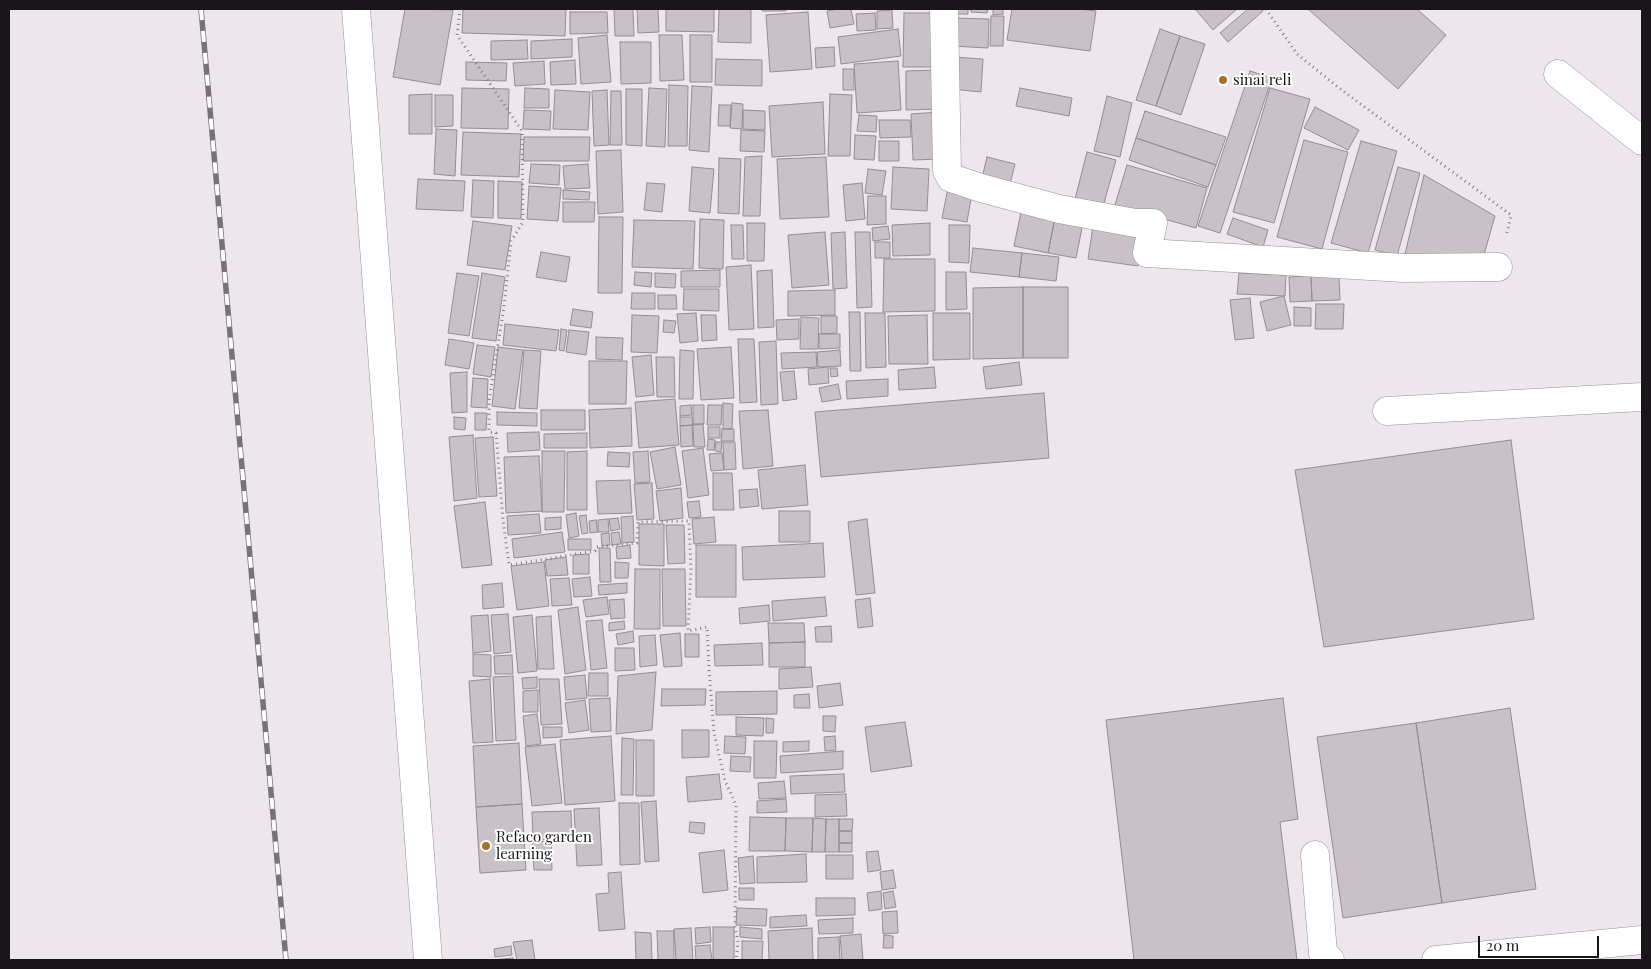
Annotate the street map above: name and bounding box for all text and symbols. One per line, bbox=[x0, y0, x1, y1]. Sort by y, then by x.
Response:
place label: sinai reli bbox=[1233, 71, 1291, 89]
marker: sinai reli bbox=[1217, 74, 1229, 86]
place label: Refaco garden learning bbox=[496, 828, 592, 863]
marker: Refaco garden learning bbox=[480, 840, 492, 852]
scale bar bbox=[1481, 926, 1602, 958]
text: 20 m bbox=[1486, 935, 1519, 955]

